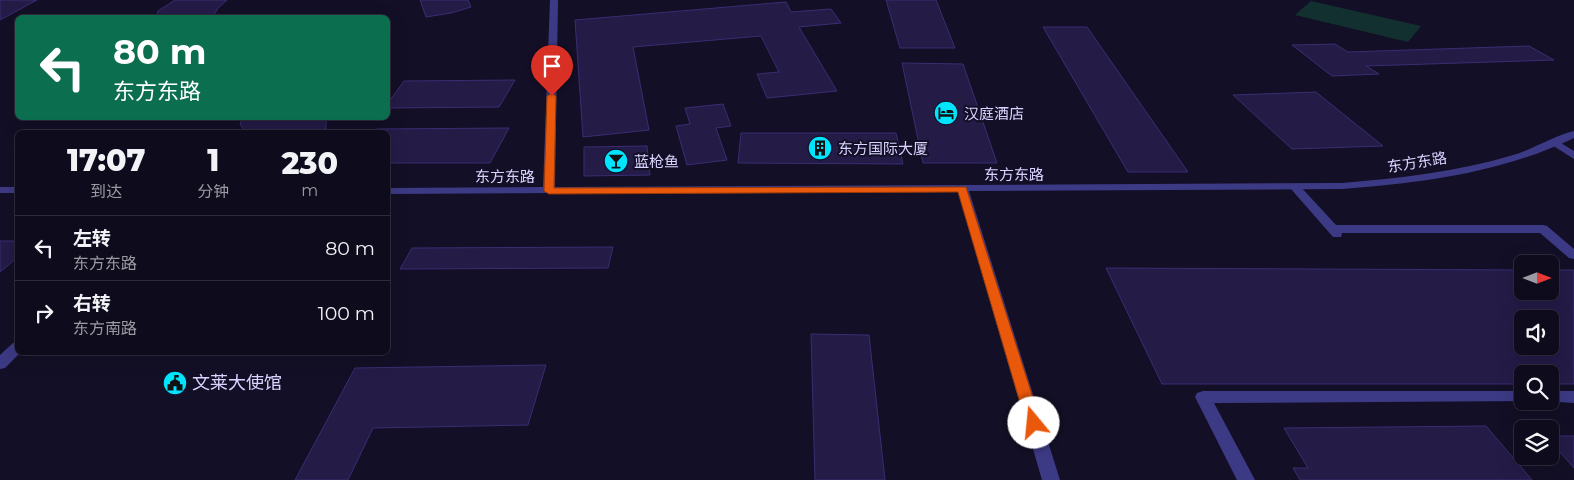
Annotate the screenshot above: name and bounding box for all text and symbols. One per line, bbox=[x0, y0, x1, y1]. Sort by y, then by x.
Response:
text: 80 m bbox=[113, 30, 207, 73]
icon: left bbox=[30, 35, 95, 100]
pin bbox=[531, 45, 573, 96]
icon: arrive bbox=[538, 52, 566, 80]
text: 东方东路 bbox=[113, 78, 201, 105]
hotel icon: 汉庭酒店 bbox=[933, 100, 959, 126]
place label: 汉庭酒店 bbox=[964, 104, 1024, 123]
building icon: 东方国际大厦 bbox=[807, 135, 833, 161]
place label: 东方国际大厦 bbox=[838, 139, 928, 158]
text: 17:07 bbox=[67, 142, 145, 179]
text: 1 bbox=[207, 142, 219, 179]
text: 230 bbox=[281, 145, 338, 182]
bar icon: 蓝枪鱼 bbox=[603, 148, 629, 174]
street label: 东方东路 bbox=[1386, 148, 1448, 176]
place label: 蓝枪鱼 bbox=[634, 152, 679, 171]
street label: 东方东路 bbox=[984, 165, 1044, 184]
street label: 东方东路 bbox=[475, 167, 535, 186]
text: m bbox=[301, 181, 318, 200]
text: 到达 bbox=[90, 182, 122, 201]
text: 分钟 bbox=[197, 182, 229, 201]
text: 左转 bbox=[73, 227, 111, 250]
icon: left bbox=[30, 234, 58, 262]
text: 80 m bbox=[325, 237, 375, 260]
text: 东方东路 bbox=[73, 254, 137, 273]
north arrow bbox=[1514, 255, 1559, 300]
map controls bbox=[1514, 255, 1559, 465]
text: 右转 bbox=[73, 292, 111, 315]
icon: right bbox=[30, 299, 58, 327]
text: 100 m bbox=[318, 302, 375, 325]
button: sound bbox=[1514, 310, 1559, 355]
text: 东方南路 bbox=[73, 319, 137, 338]
button: search bbox=[1514, 365, 1559, 410]
public building icon: 文莱大使馆 bbox=[162, 370, 188, 396]
place label: 文莱大使馆 bbox=[192, 372, 282, 394]
position arrow bbox=[1007, 396, 1059, 448]
button: layers bbox=[1514, 420, 1559, 465]

